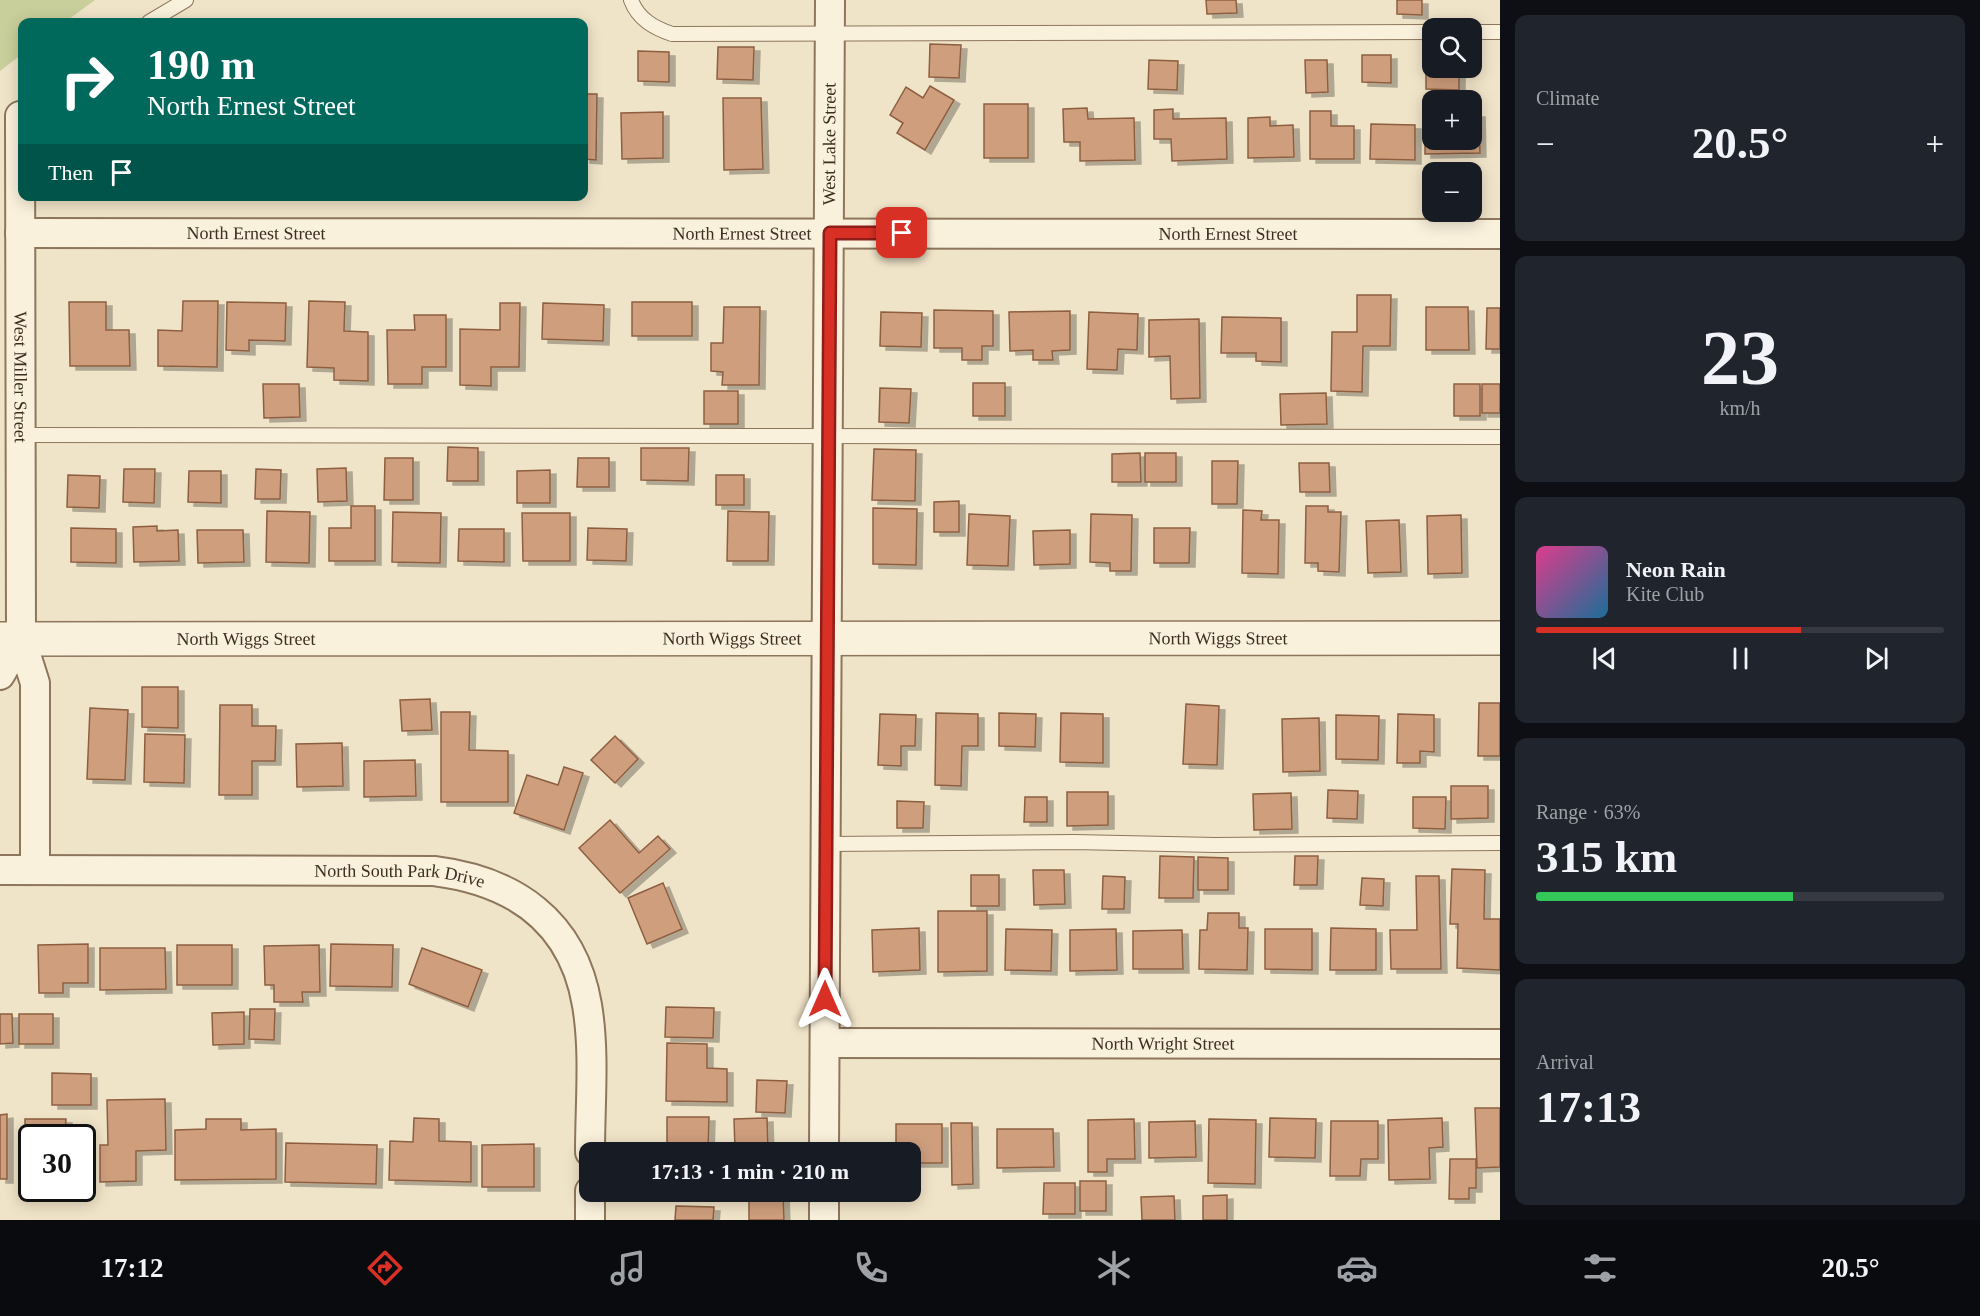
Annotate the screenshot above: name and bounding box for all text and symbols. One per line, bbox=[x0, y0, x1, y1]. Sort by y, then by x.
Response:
map controls bbox=[1422, 18, 1482, 222]
button: search bbox=[1422, 18, 1482, 78]
icon: right bbox=[48, 42, 126, 120]
text: 190 m bbox=[147, 42, 256, 88]
street label: West Lake Street bbox=[819, 83, 840, 205]
text: Climate bbox=[1536, 87, 1599, 109]
button: + bbox=[1422, 90, 1482, 150]
text: North Ernest Street bbox=[147, 91, 355, 121]
text: 20.5° bbox=[1692, 118, 1788, 168]
text: − bbox=[1536, 126, 1555, 162]
text: + bbox=[1925, 126, 1944, 162]
icon: arrive bbox=[105, 156, 138, 189]
text: Then bbox=[48, 160, 93, 185]
button: − bbox=[1422, 162, 1482, 222]
pin bbox=[876, 207, 927, 258]
icon: arrive bbox=[885, 216, 918, 249]
street label: North Ernest Street bbox=[186, 223, 326, 243]
street label: North Ernest Street bbox=[672, 223, 812, 244]
street label: North Ernest Street bbox=[1158, 224, 1298, 244]
street label: West Miller Street bbox=[10, 311, 31, 443]
text: 23 bbox=[1701, 314, 1779, 401]
text: km/h bbox=[1719, 397, 1761, 419]
text: Neon Rain bbox=[1626, 557, 1726, 582]
text: Kite Club bbox=[1626, 583, 1704, 605]
street label: North Wiggs Street bbox=[662, 628, 802, 649]
street label: North Wiggs Street bbox=[1148, 628, 1288, 648]
street label: North Wiggs Street bbox=[176, 629, 316, 649]
icon: previous bbox=[1588, 642, 1621, 675]
icon: pause bbox=[1724, 642, 1757, 675]
icon: next bbox=[1860, 642, 1893, 675]
text: Range · 63% bbox=[1536, 801, 1640, 823]
text: 315 km bbox=[1536, 832, 1677, 882]
street label: North South Park Drive bbox=[314, 861, 488, 892]
position arrow bbox=[793, 967, 857, 1031]
street label: North Wright Street bbox=[1091, 1033, 1235, 1054]
text: Arrival bbox=[1536, 1051, 1594, 1073]
text: 17:13 bbox=[1536, 1082, 1641, 1132]
speed limit sign: 30 bbox=[18, 1124, 96, 1202]
text: 17:13 · 1 min · 210 m bbox=[651, 1159, 849, 1184]
icon: directions bbox=[364, 1247, 406, 1289]
icon: music bbox=[607, 1247, 649, 1289]
icon: phone bbox=[850, 1247, 892, 1289]
icon: climate bbox=[1093, 1247, 1135, 1289]
icon: car bbox=[1336, 1247, 1378, 1289]
icon: filters bbox=[1579, 1247, 1621, 1289]
text: 17:12 bbox=[100, 1253, 163, 1283]
text: 20.5° bbox=[1821, 1253, 1880, 1283]

